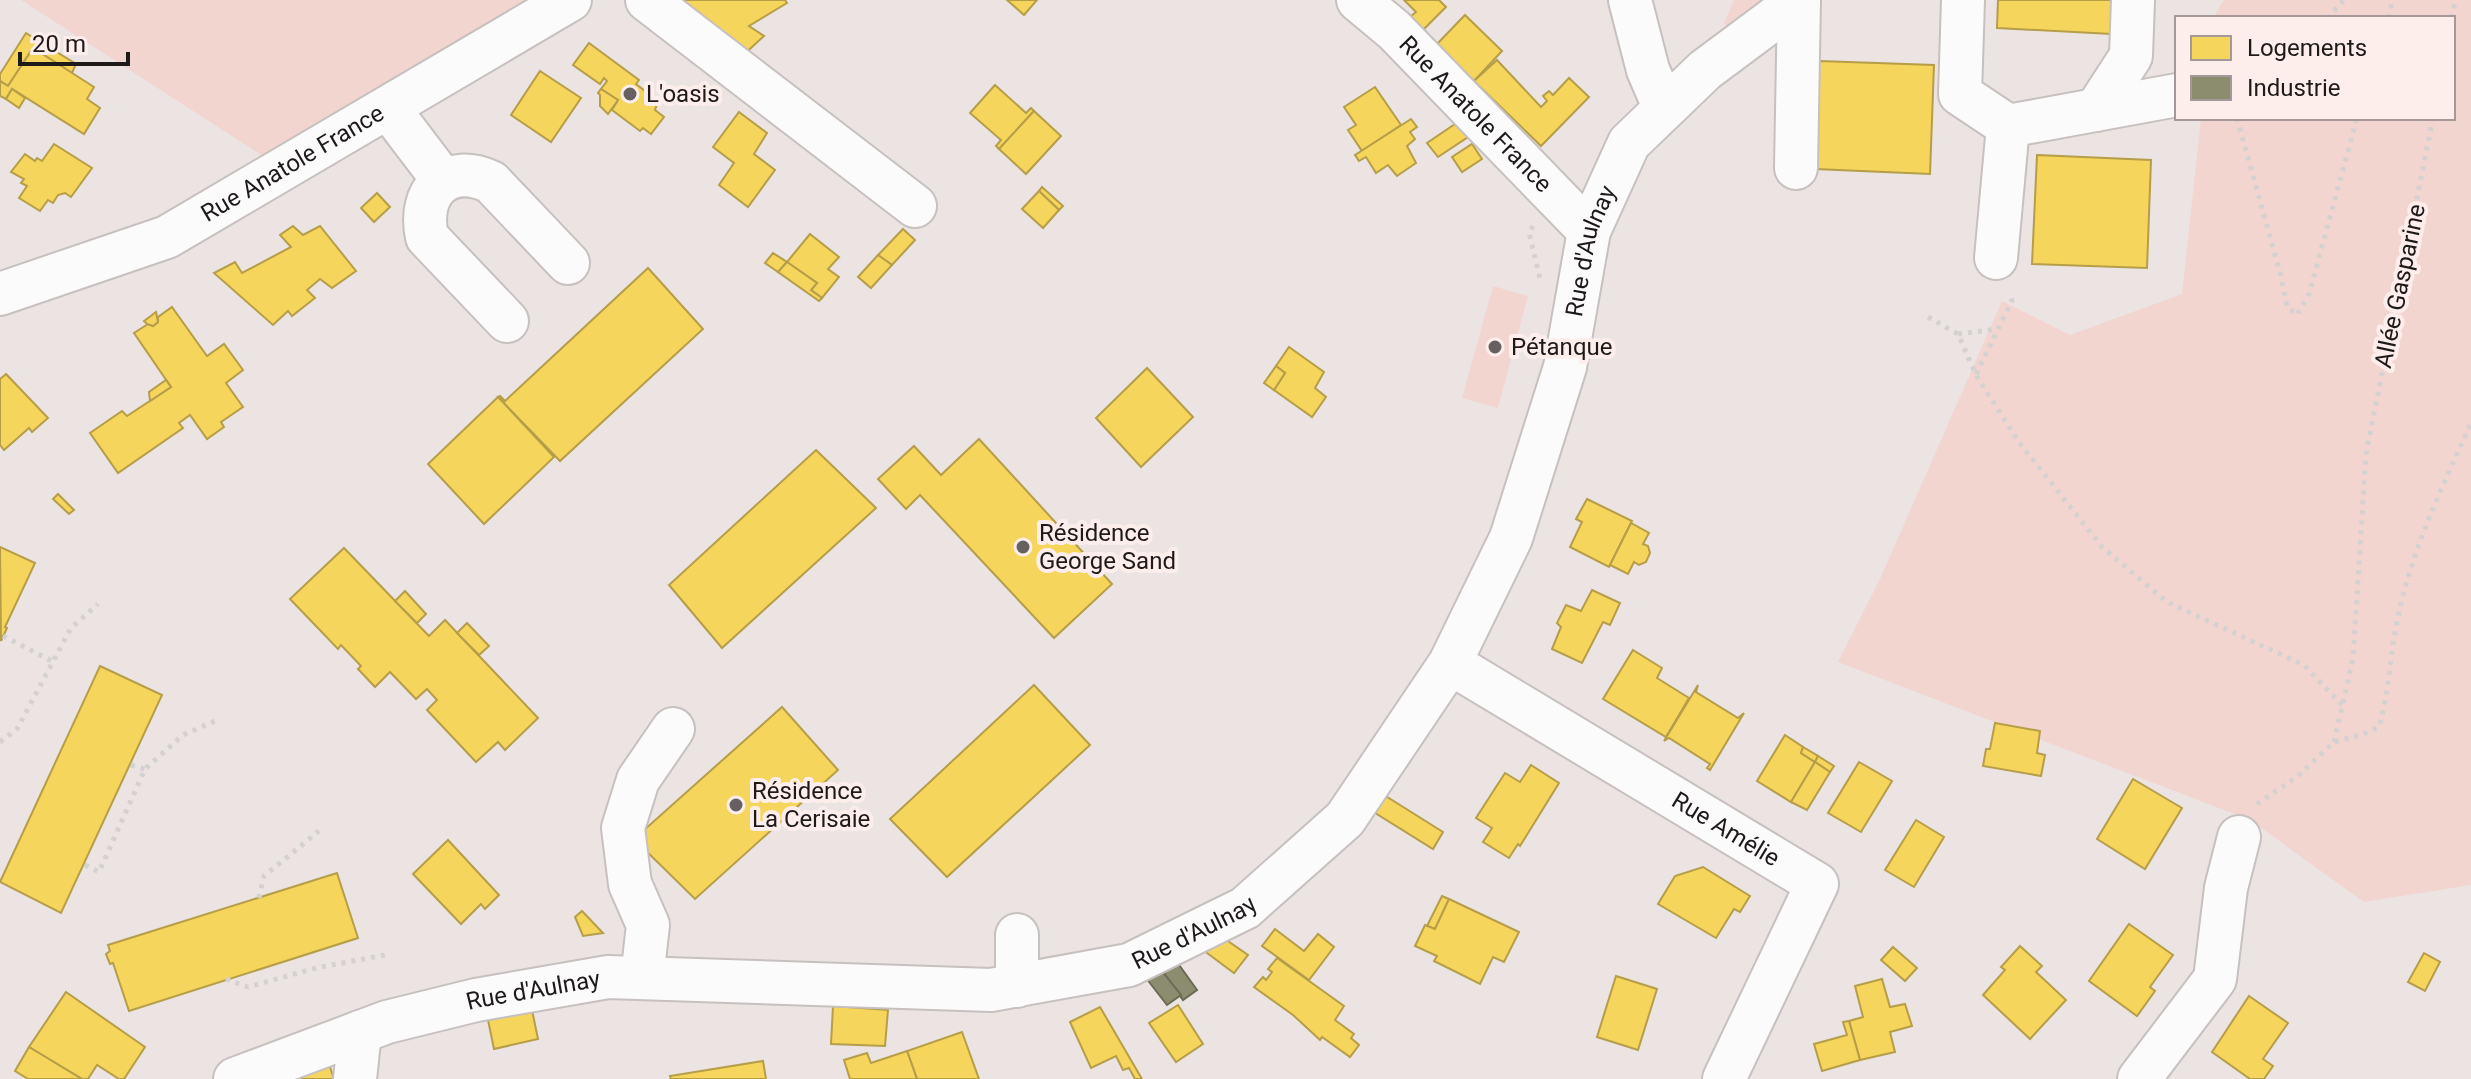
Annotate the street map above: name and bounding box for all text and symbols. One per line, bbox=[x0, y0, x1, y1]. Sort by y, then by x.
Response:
scale bar bbox=[20, 16, 128, 66]
legend bbox=[2175, 16, 2455, 120]
text: 20 m bbox=[32, 30, 86, 58]
street label: Rue Anatole France bbox=[1394, 30, 1558, 198]
text: Logements bbox=[2247, 34, 2367, 62]
text: Industrie bbox=[2247, 74, 2340, 102]
place label: L'oasis bbox=[646, 80, 720, 108]
marker: L'oasis bbox=[621, 85, 639, 103]
street label: Rue Anatole France bbox=[196, 99, 389, 228]
street label: Rue d'Aulnay bbox=[1560, 181, 1622, 319]
street label: Allée Gasparine bbox=[2369, 201, 2431, 371]
place label: Pétanque bbox=[1511, 333, 1612, 361]
marker: Pétanque bbox=[1486, 338, 1504, 356]
place label: Résidence George Sand bbox=[1039, 519, 1176, 575]
marker: Résidence George Sand bbox=[1014, 538, 1032, 556]
place label: Résidence La Cerisaie bbox=[752, 777, 870, 833]
street label: Rue Amélie bbox=[1667, 786, 1785, 872]
marker: Résidence La Cerisaie bbox=[727, 796, 745, 814]
street label: Rue d'Aulnay bbox=[1127, 890, 1263, 975]
street label: Rue d'Aulnay bbox=[463, 965, 603, 1016]

